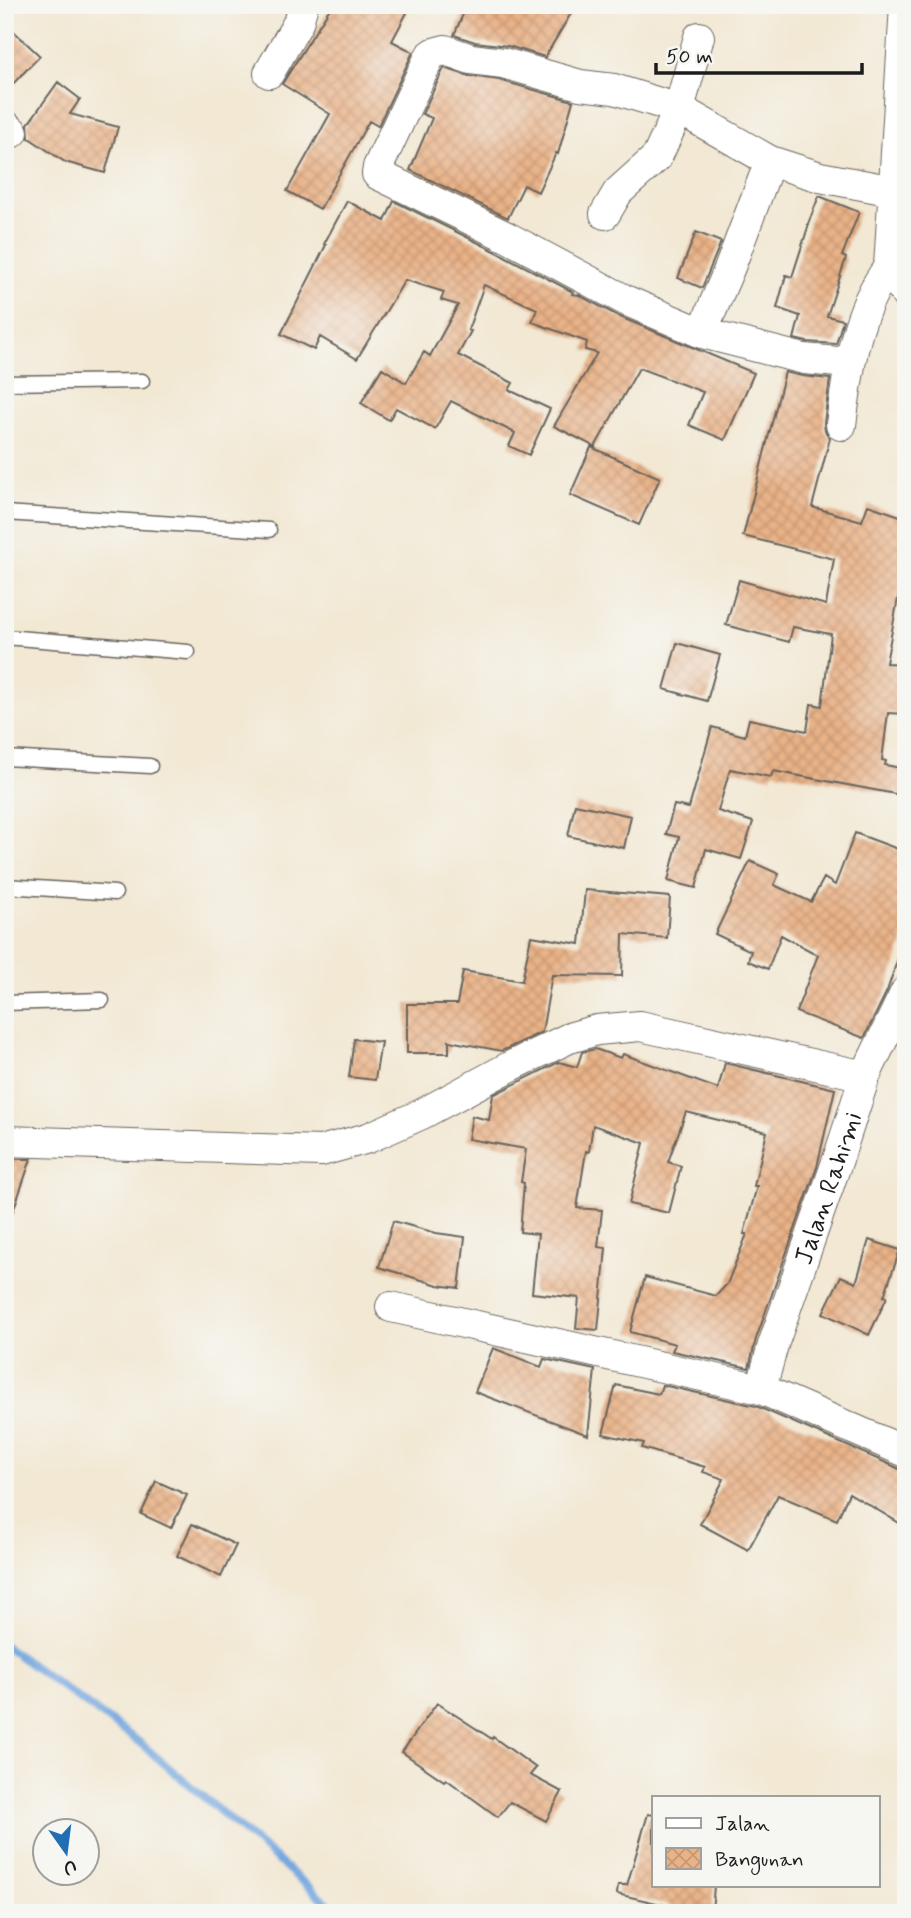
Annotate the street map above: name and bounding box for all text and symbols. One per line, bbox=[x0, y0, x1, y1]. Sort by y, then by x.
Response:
scale bar bbox=[656, 32, 862, 76]
text: 50 m bbox=[666, 43, 713, 71]
street label: Jalan Rahimi bbox=[787, 1108, 871, 1269]
legend bbox=[652, 1796, 880, 1886]
text: Jalan bbox=[715, 1810, 770, 1838]
north arrow bbox=[32, 1816, 102, 1886]
text: Bangunan bbox=[715, 1846, 804, 1875]
text: U bbox=[61, 1853, 79, 1881]

